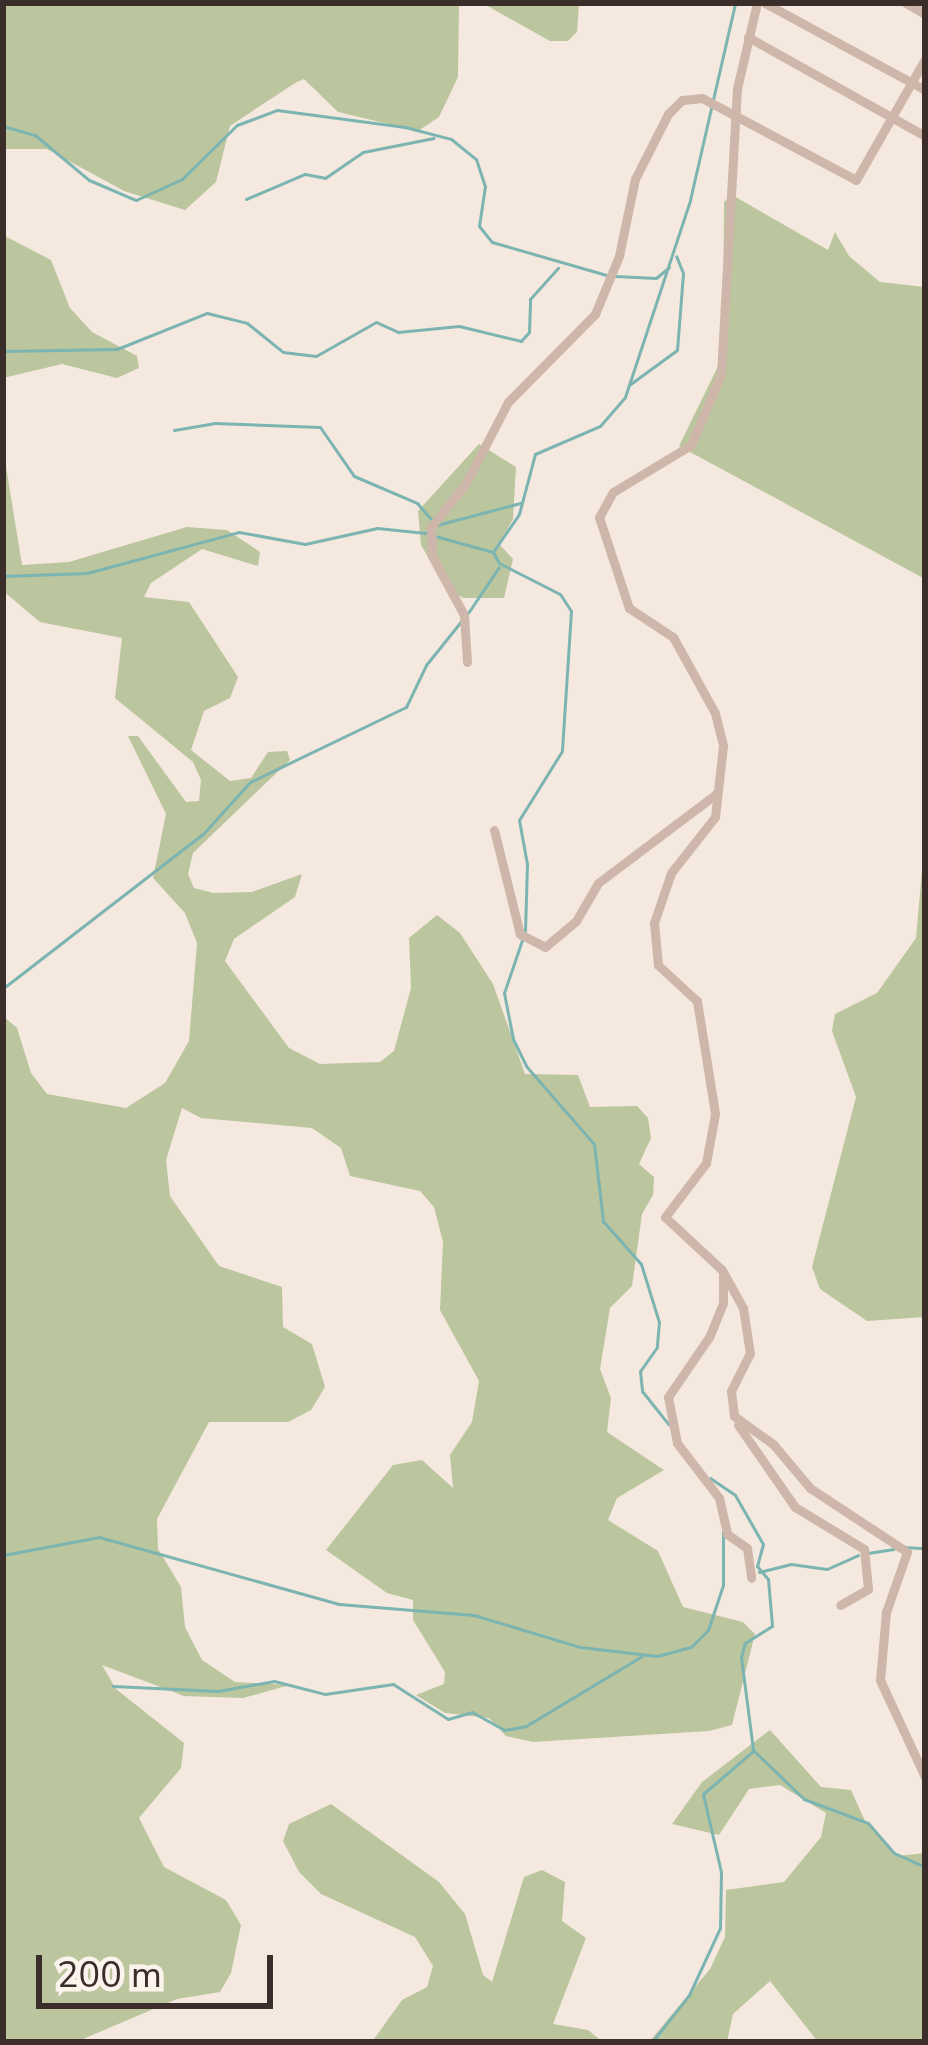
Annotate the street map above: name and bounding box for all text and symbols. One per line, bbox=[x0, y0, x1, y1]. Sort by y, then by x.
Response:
scale bar bbox=[42, 1931, 279, 2005]
text: 200 m bbox=[57, 1951, 162, 2000]

